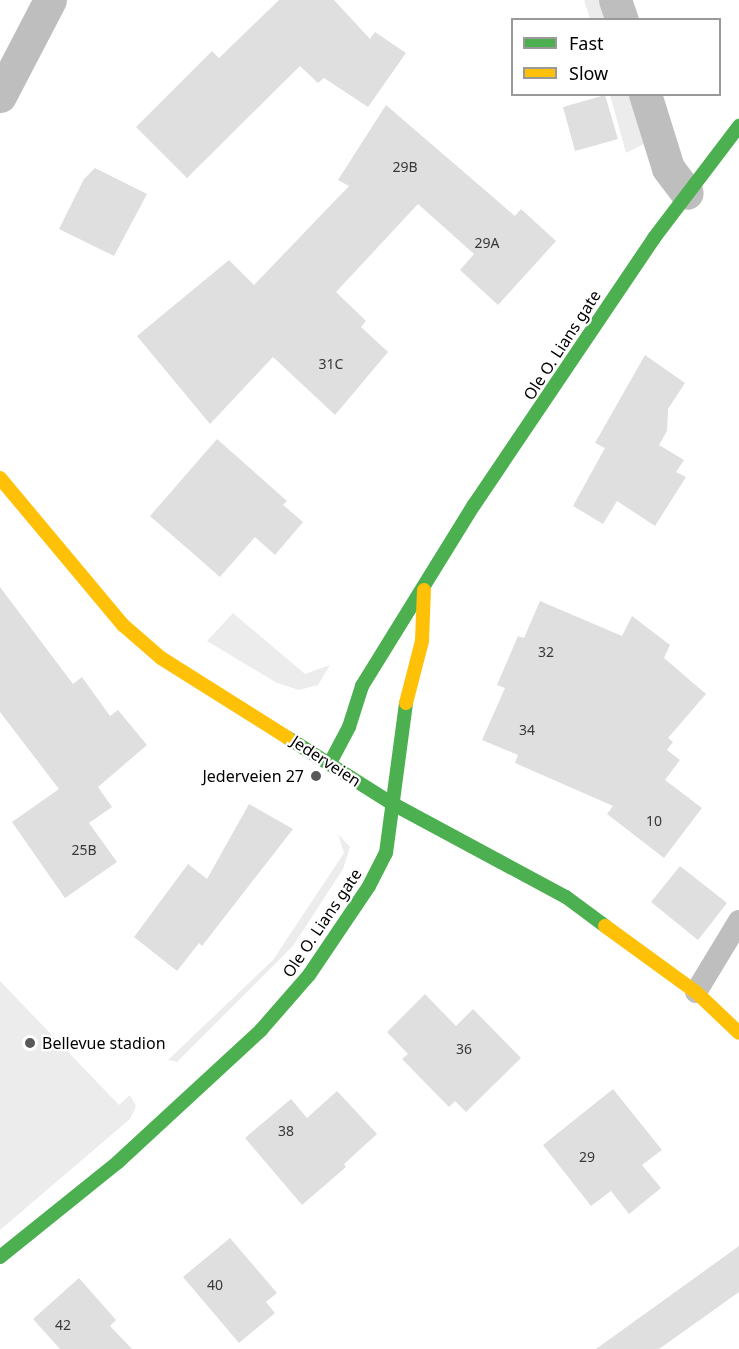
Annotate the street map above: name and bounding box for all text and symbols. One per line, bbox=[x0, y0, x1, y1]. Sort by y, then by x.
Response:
legend bbox=[511, 18, 721, 96]
text: Fast bbox=[569, 31, 604, 55]
text: Slow bbox=[569, 61, 608, 85]
house number: 29B bbox=[392, 159, 418, 175]
house number: 29A bbox=[475, 235, 499, 251]
street label: Ole O. Lians gate bbox=[519, 287, 605, 403]
house number: 31C bbox=[319, 356, 343, 372]
house number: 32 bbox=[538, 644, 554, 660]
house number: 34 bbox=[519, 722, 535, 738]
street label: Jederveien bbox=[288, 731, 364, 791]
place label: Jederveien 27 bbox=[202, 766, 304, 786]
marker: Jederveien 27 bbox=[309, 769, 323, 783]
house number: 10 bbox=[646, 813, 662, 829]
house number: 25B bbox=[71, 842, 97, 858]
street label: Ole O. Lians gate bbox=[279, 865, 365, 981]
place label: Bellevue stadion bbox=[42, 1033, 166, 1053]
marker: Bellevue stadion bbox=[23, 1036, 37, 1050]
house number: 36 bbox=[456, 1041, 472, 1057]
house number: 38 bbox=[278, 1123, 294, 1139]
house number: 29 bbox=[579, 1149, 595, 1165]
house number: 40 bbox=[207, 1277, 223, 1293]
house number: 42 bbox=[55, 1317, 71, 1333]

